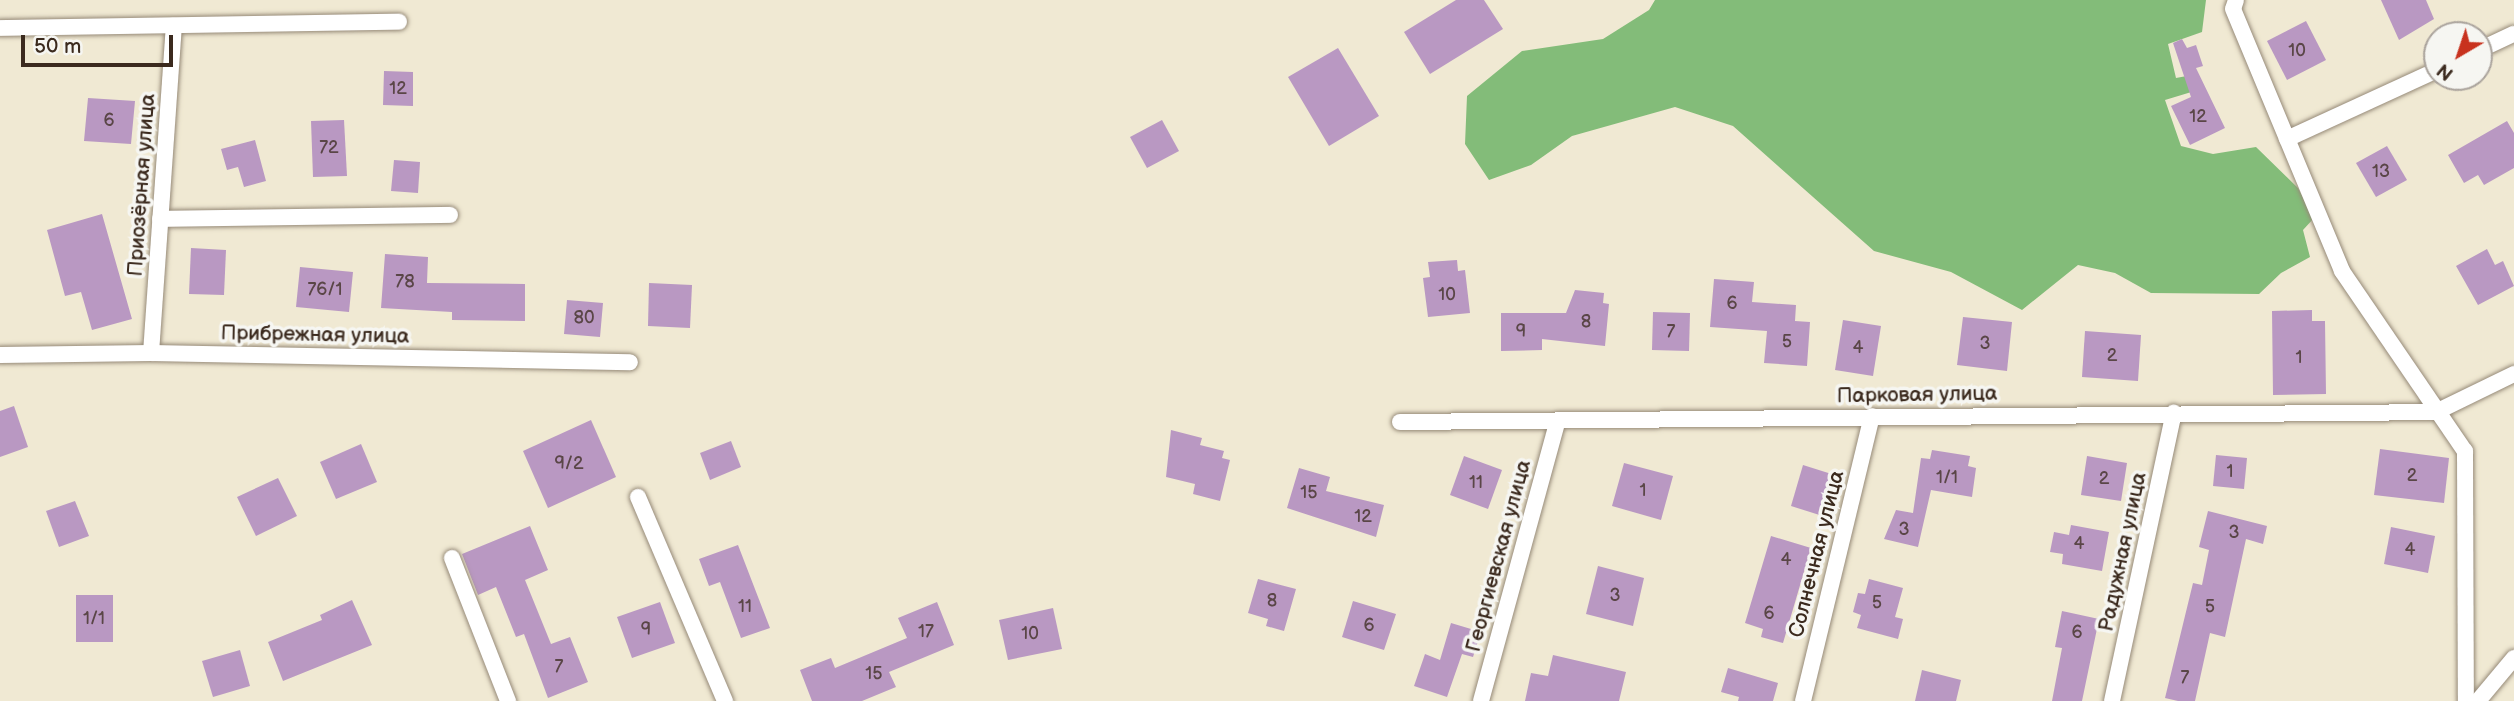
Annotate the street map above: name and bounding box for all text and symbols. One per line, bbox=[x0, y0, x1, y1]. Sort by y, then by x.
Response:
scale bar bbox=[24, 21, 177, 65]
north arrow bbox=[2423, 21, 2493, 91]
text: 50 m bbox=[34, 34, 81, 59]
house number: 10 bbox=[2288, 40, 2306, 62]
text: N bbox=[2433, 58, 2459, 85]
house number: 12 bbox=[389, 78, 407, 100]
street label: Приозёрная улица bbox=[123, 93, 161, 277]
house number: 12 bbox=[2189, 106, 2207, 128]
house number: 6 bbox=[104, 110, 114, 132]
house number: 72 bbox=[319, 137, 339, 159]
house number: 13 bbox=[2372, 161, 2390, 183]
house number: 78 bbox=[395, 271, 415, 293]
house number: 76/1 bbox=[308, 279, 342, 301]
house number: 10 bbox=[1438, 284, 1456, 306]
house number: 6 bbox=[1727, 293, 1737, 315]
house number: 80 bbox=[573, 307, 595, 329]
house number: 8 bbox=[1581, 311, 1591, 333]
street label: Прибрежная улица bbox=[220, 321, 410, 349]
house number: 9 bbox=[1516, 321, 1526, 343]
house number: 7 bbox=[1667, 321, 1675, 343]
house number: 5 bbox=[1782, 331, 1792, 353]
house number: 3 bbox=[1979, 333, 1991, 355]
house number: 4 bbox=[1853, 337, 1863, 359]
house number: 2 bbox=[2107, 345, 2117, 367]
house number: 1 bbox=[2296, 347, 2302, 369]
street label: Парковая улица bbox=[1836, 381, 1998, 409]
house number: 9/2 bbox=[554, 453, 584, 475]
street label: Георгиевская улица bbox=[1461, 457, 1537, 655]
house number: 1 bbox=[2227, 461, 2233, 483]
house number: 2 bbox=[2407, 465, 2417, 487]
house number: 1/1 bbox=[1936, 467, 1958, 489]
street label: Солнечная улица bbox=[1784, 468, 1850, 640]
house number: 2 bbox=[2099, 468, 2109, 490]
street label: Радужная улица bbox=[2094, 470, 2152, 634]
house number: 11 bbox=[1469, 472, 1483, 494]
house number: 1 bbox=[1640, 480, 1646, 502]
house number: 15 bbox=[1300, 482, 1318, 504]
house number: 12 bbox=[1354, 506, 1372, 528]
house number: 3 bbox=[1898, 519, 1910, 541]
house number: 3 bbox=[2228, 522, 2240, 544]
house number: 4 bbox=[2074, 533, 2084, 555]
house number: 4 bbox=[2405, 539, 2415, 561]
house number: 4 bbox=[1781, 549, 1791, 571]
house number: 3 bbox=[1609, 585, 1621, 607]
house number: 8 bbox=[1267, 590, 1277, 612]
house number: 5 bbox=[1872, 592, 1882, 614]
house number: 11 bbox=[738, 596, 752, 618]
house number: 5 bbox=[2205, 596, 2215, 618]
house number: 6 bbox=[1764, 603, 1774, 625]
house number: 1/1 bbox=[83, 608, 105, 630]
house number: 6 bbox=[1364, 615, 1374, 637]
house number: 9 bbox=[641, 619, 651, 641]
house number: 17 bbox=[918, 621, 934, 643]
house number: 6 bbox=[2072, 622, 2082, 644]
house number: 10 bbox=[1021, 623, 1039, 645]
house number: 7 bbox=[555, 656, 563, 678]
house number: 15 bbox=[865, 663, 883, 685]
house number: 7 bbox=[2181, 667, 2189, 689]

